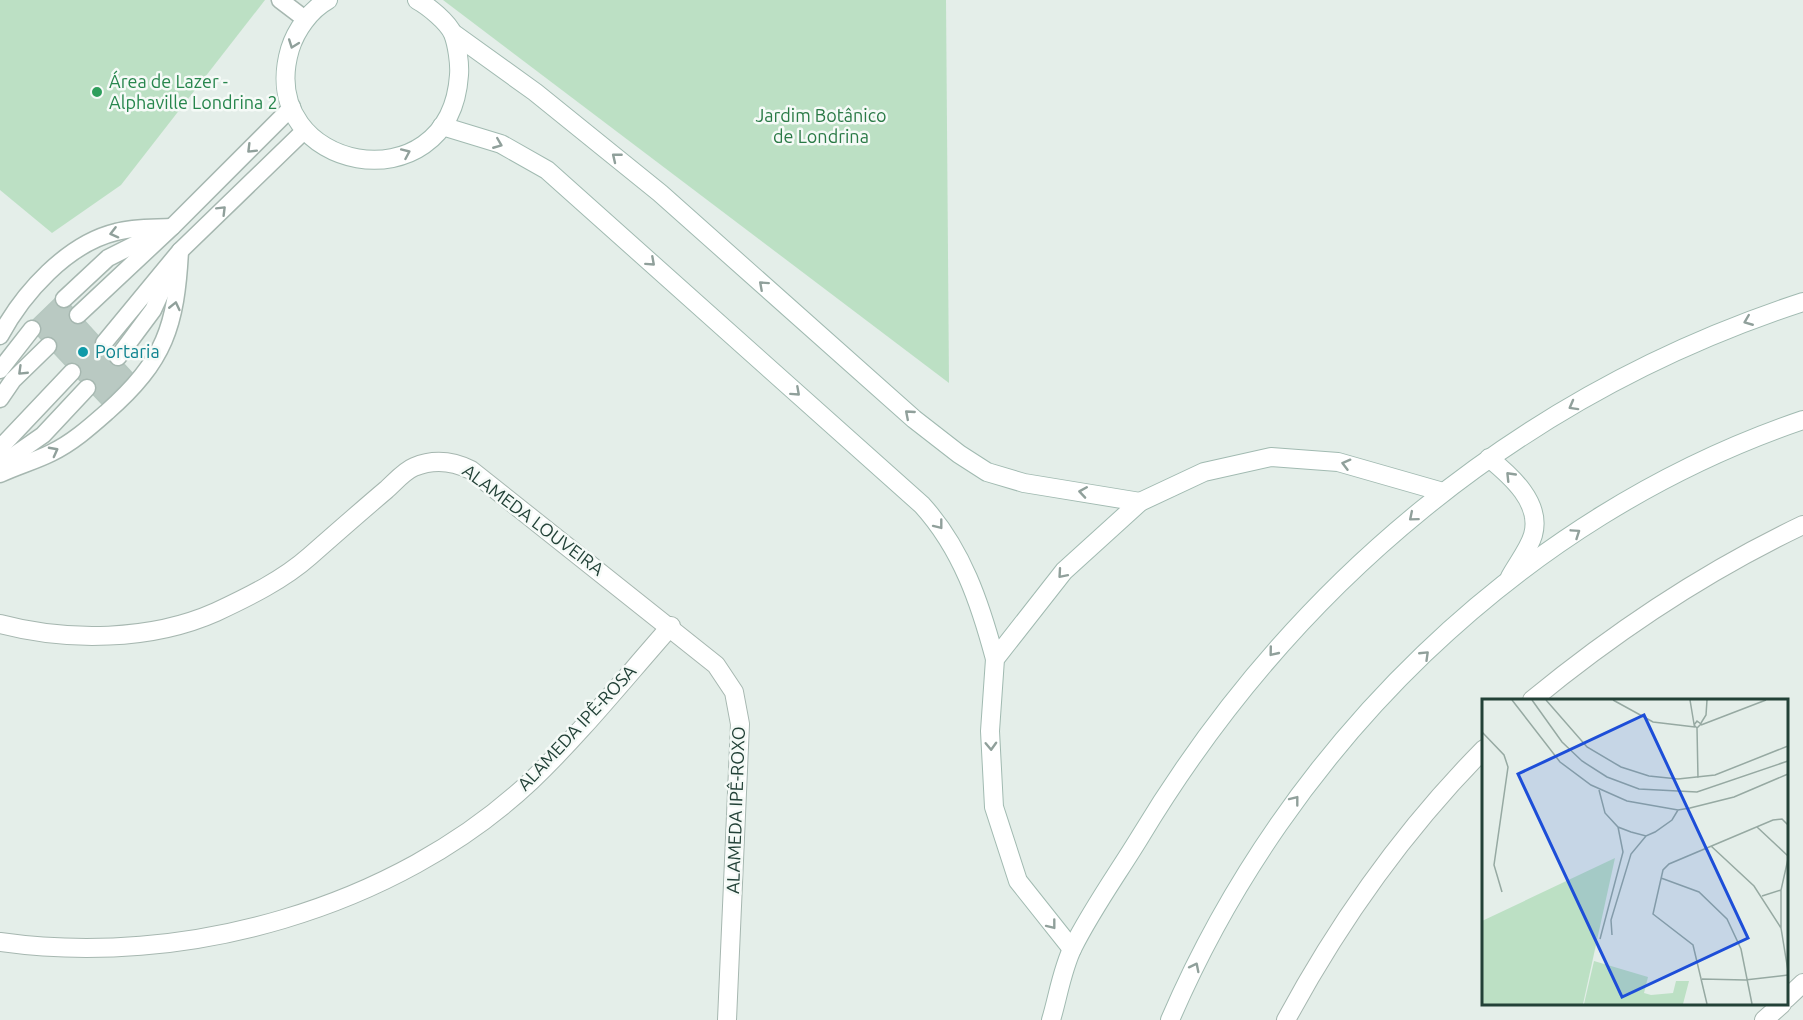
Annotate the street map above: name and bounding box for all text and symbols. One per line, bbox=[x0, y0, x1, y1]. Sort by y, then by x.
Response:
one-way arrow bbox=[287, 38, 300, 49]
place label: Área de Lazer - Alphaville Londrina 2 bbox=[109, 70, 278, 112]
marker: Área de Lazer - Alphaville Londrina 2 bbox=[90, 85, 104, 99]
park label: Jardim Botânico de Londrina bbox=[755, 105, 887, 146]
one-way arrow bbox=[491, 137, 502, 149]
one-way arrow bbox=[247, 141, 258, 152]
one-way arrow bbox=[399, 149, 410, 161]
one-way arrow bbox=[612, 154, 623, 165]
one-way arrow bbox=[214, 206, 225, 217]
one-way arrow bbox=[109, 226, 119, 239]
one-way arrow bbox=[644, 255, 655, 266]
one-way arrow bbox=[760, 281, 770, 292]
one-way arrow bbox=[168, 301, 181, 311]
one-way arrow bbox=[1743, 314, 1754, 326]
place label: Portaria bbox=[95, 341, 160, 361]
marker: Portaria bbox=[76, 345, 90, 359]
one-way arrow bbox=[19, 364, 29, 375]
one-way arrow bbox=[789, 385, 800, 396]
one-way arrow bbox=[1569, 399, 1579, 410]
one-way arrow bbox=[905, 410, 916, 421]
one-way arrow bbox=[47, 447, 58, 458]
one-way arrow bbox=[1341, 459, 1351, 472]
street label: ALAMEDA LOUVEIRA bbox=[459, 460, 608, 579]
one-way arrow bbox=[1506, 473, 1517, 483]
one-way arrow bbox=[1078, 487, 1087, 499]
one-way arrow bbox=[1409, 510, 1420, 521]
one-way arrow bbox=[932, 518, 943, 529]
one-way arrow bbox=[1570, 529, 1581, 540]
one-way arrow bbox=[1058, 567, 1069, 578]
one-way arrow bbox=[1269, 645, 1280, 656]
one-way arrow bbox=[1418, 651, 1428, 662]
street label: ALAMEDA IPÊ-ROSA bbox=[512, 660, 640, 794]
inset map bbox=[1482, 699, 1788, 1005]
street label: ALAMEDA IPÊ-ROXO bbox=[721, 726, 748, 894]
one-way arrow bbox=[985, 741, 997, 750]
one-way arrow bbox=[1288, 796, 1299, 807]
one-way arrow bbox=[1045, 918, 1056, 929]
one-way arrow bbox=[1188, 963, 1199, 974]

